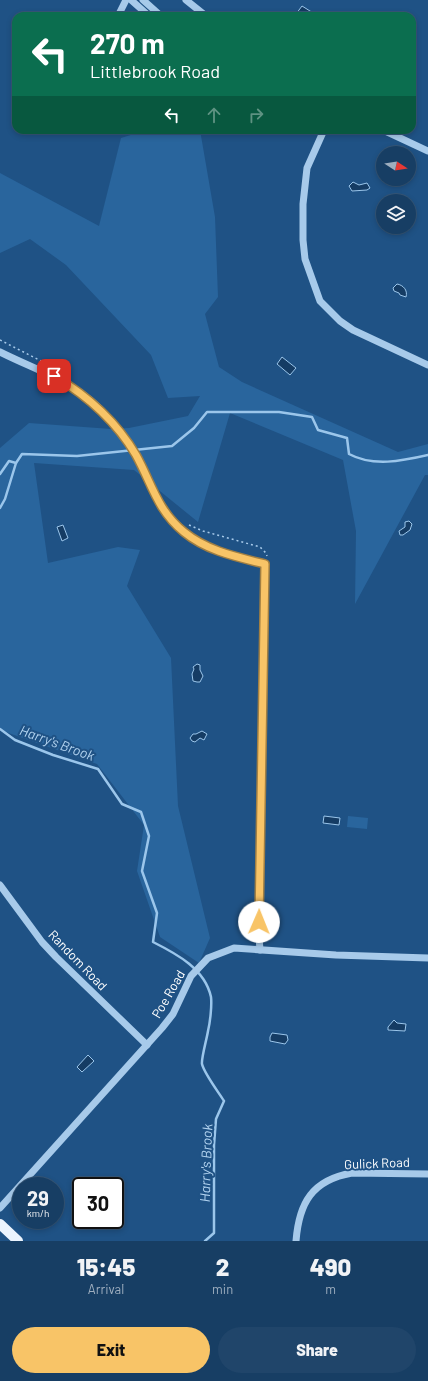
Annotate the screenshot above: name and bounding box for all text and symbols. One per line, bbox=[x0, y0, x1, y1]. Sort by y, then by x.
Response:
text: 270 m bbox=[90, 26, 165, 60]
icon: left bbox=[24, 28, 76, 80]
text: Littlebrook Road bbox=[90, 60, 220, 82]
icon: left bbox=[161, 104, 183, 126]
icon: ahead bbox=[203, 104, 225, 126]
icon: right bbox=[245, 104, 267, 126]
north arrow bbox=[376, 146, 416, 186]
map controls bbox=[376, 146, 416, 234]
button: layers bbox=[376, 194, 416, 234]
pin bbox=[37, 359, 71, 393]
icon: arrive bbox=[43, 365, 65, 387]
water label: Harry's Brook bbox=[17, 721, 97, 764]
position arrow bbox=[238, 901, 280, 943]
street label: Random Road bbox=[45, 926, 111, 994]
street label: Poe Road bbox=[148, 967, 188, 1021]
water label: Harry's Brook bbox=[196, 1123, 215, 1202]
street label: Gulick Road bbox=[344, 1154, 410, 1172]
speed limit sign: 30 bbox=[72, 1177, 124, 1229]
text: 29 bbox=[27, 1186, 49, 1210]
text: km/h bbox=[27, 1207, 49, 1219]
text: 15:45 bbox=[77, 1252, 135, 1281]
text: 2 bbox=[216, 1252, 229, 1281]
text: 490 bbox=[310, 1252, 351, 1281]
text: Arrival bbox=[88, 1281, 124, 1297]
text: min bbox=[212, 1281, 233, 1297]
text: m bbox=[325, 1281, 336, 1297]
button: Exit bbox=[12, 1327, 210, 1373]
button: Share bbox=[218, 1327, 416, 1373]

